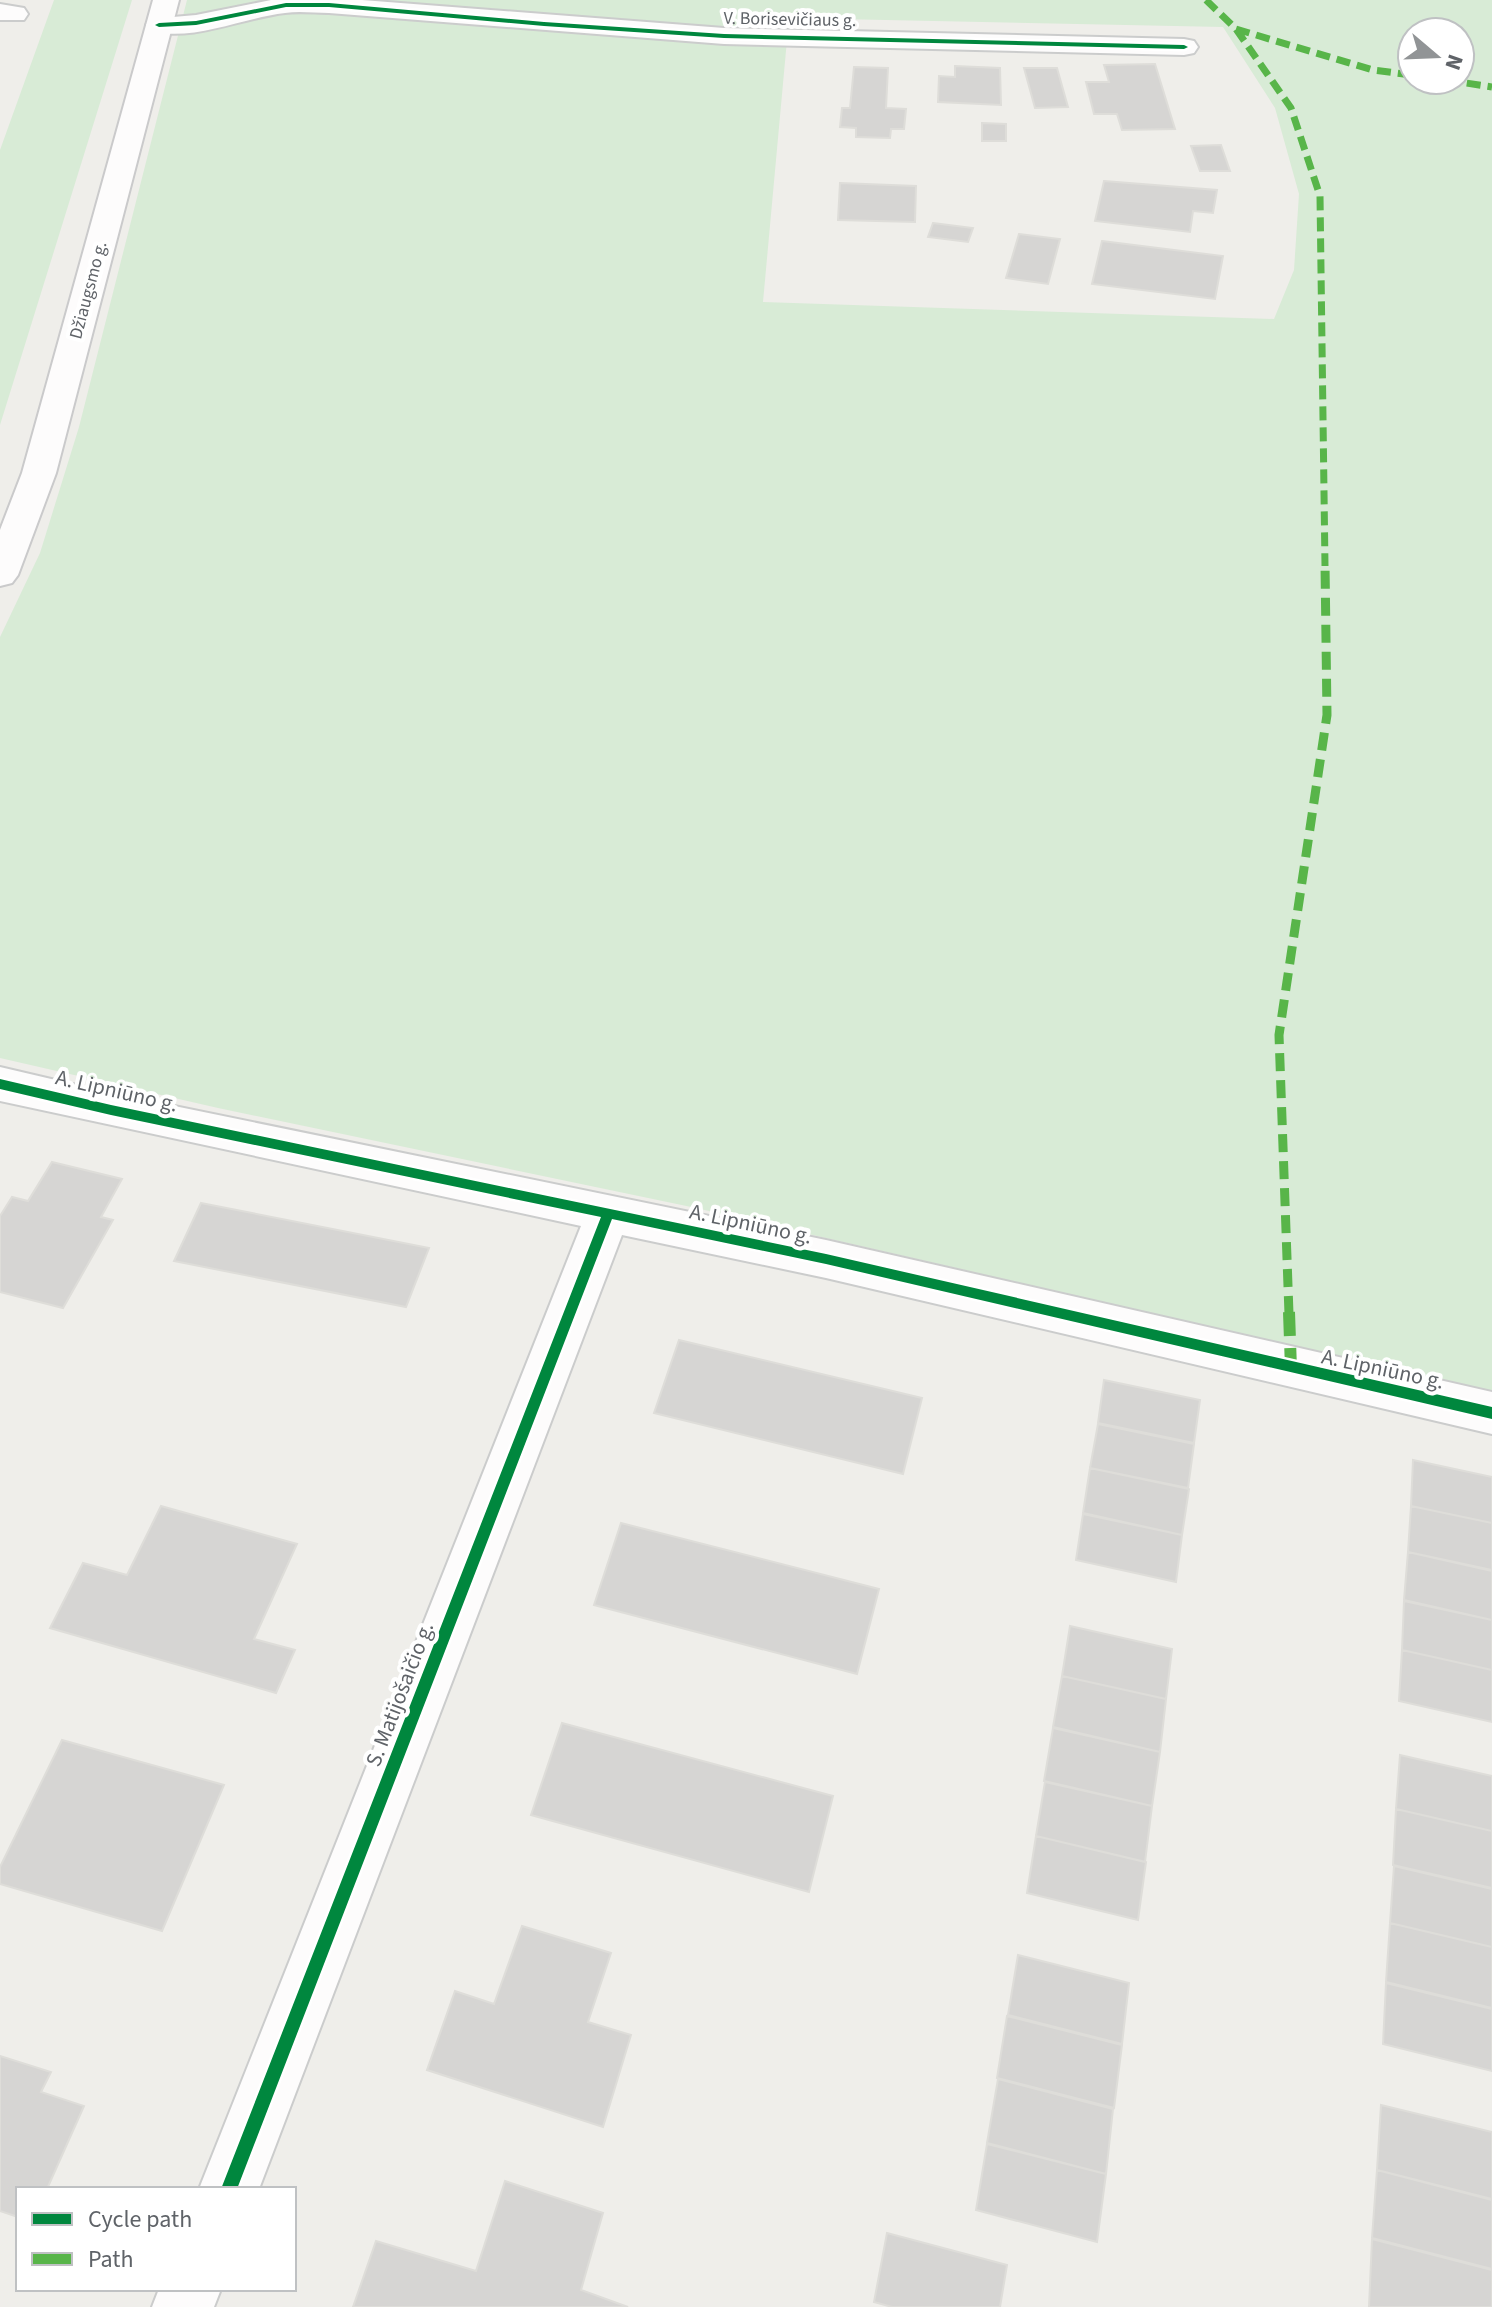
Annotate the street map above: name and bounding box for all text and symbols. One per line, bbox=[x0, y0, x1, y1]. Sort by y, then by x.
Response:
street label: V. Borisevičiaus g. bbox=[723, 6, 857, 33]
north arrow bbox=[1396, 16, 1476, 96]
text: N bbox=[1436, 50, 1471, 74]
street label: Džiaugsmo g. bbox=[63, 238, 114, 342]
street label: A. Lipniūno g. bbox=[53, 1061, 181, 1121]
street label: A. Lipniūno g. bbox=[687, 1195, 815, 1253]
street label: A. Lipniūno g. bbox=[1319, 1340, 1447, 1398]
street label: S. Matijošaičio g. bbox=[358, 1617, 442, 1771]
legend bbox=[16, 2187, 296, 2291]
text: Cycle path bbox=[88, 2202, 192, 2237]
text: Path bbox=[88, 2242, 134, 2277]

